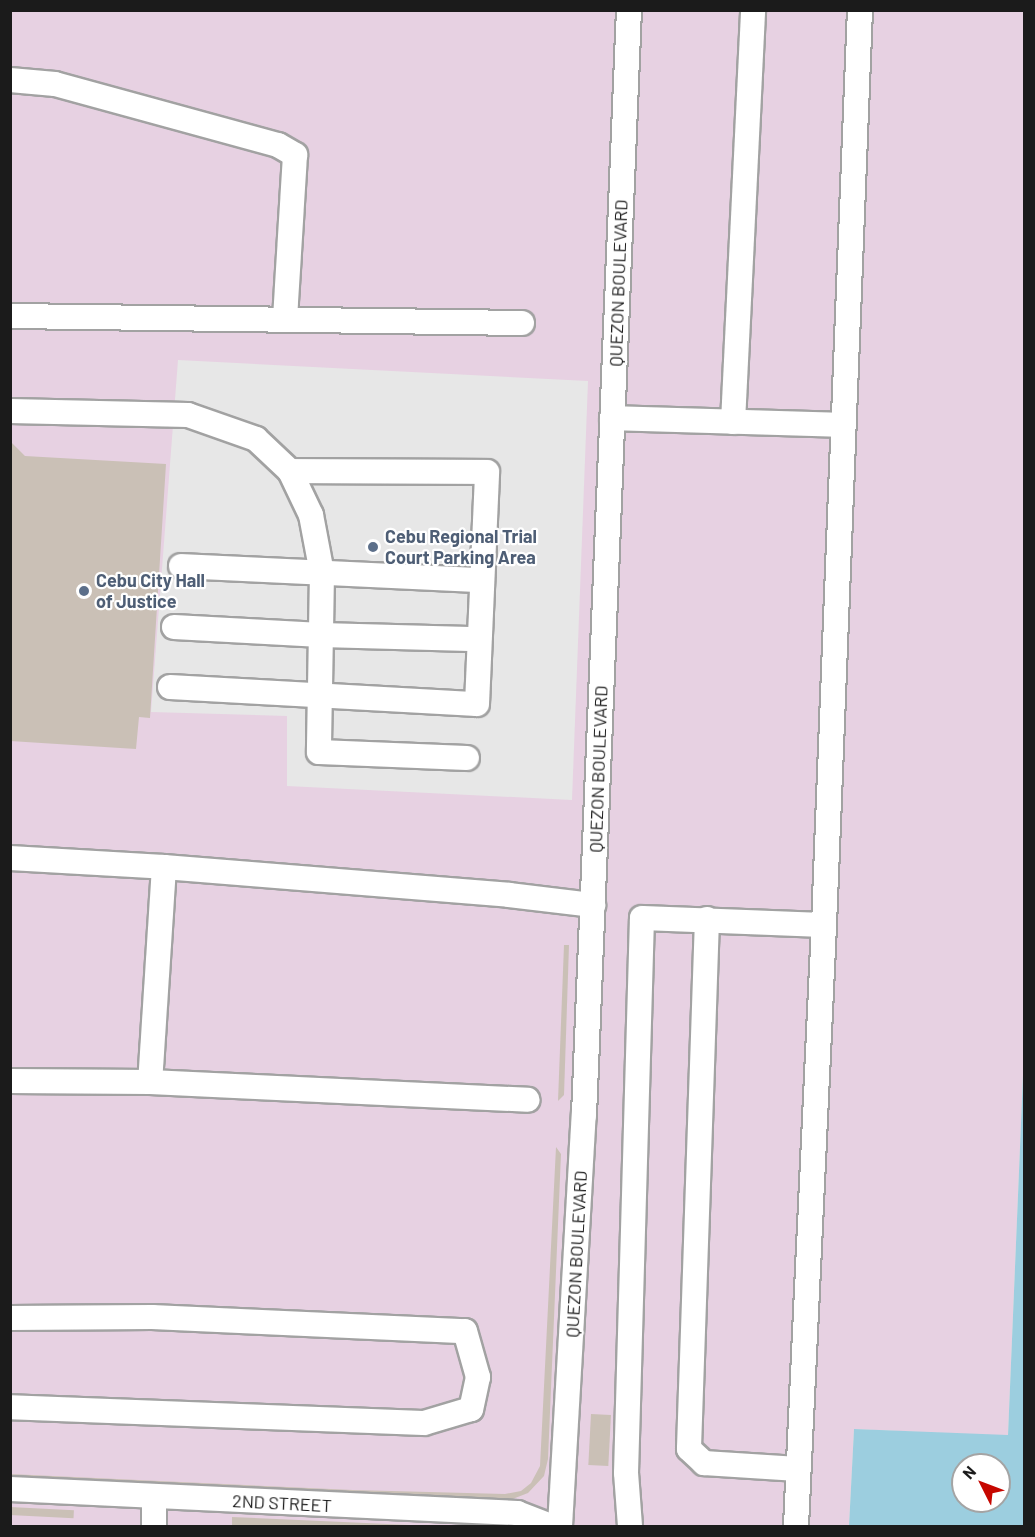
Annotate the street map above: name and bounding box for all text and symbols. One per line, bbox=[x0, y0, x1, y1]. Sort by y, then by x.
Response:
street label: QUEZON BOULEVARD bbox=[604, 199, 632, 367]
place label: Cebu Regional Trial Court Parking Area bbox=[385, 526, 537, 568]
marker: Cebu Regional Trial Court Parking Area bbox=[366, 540, 380, 554]
place label: Cebu City Hall of Justice bbox=[96, 570, 205, 612]
marker: Cebu City Hall of Justice bbox=[77, 584, 91, 598]
street label: QUEZON BOULEVARD bbox=[584, 685, 612, 853]
street label: QUEZON BOULEVARD bbox=[561, 1170, 591, 1338]
north arrow bbox=[951, 1453, 1011, 1513]
text: N bbox=[958, 1462, 979, 1482]
street label: 2ND STREET bbox=[232, 1490, 332, 1516]

